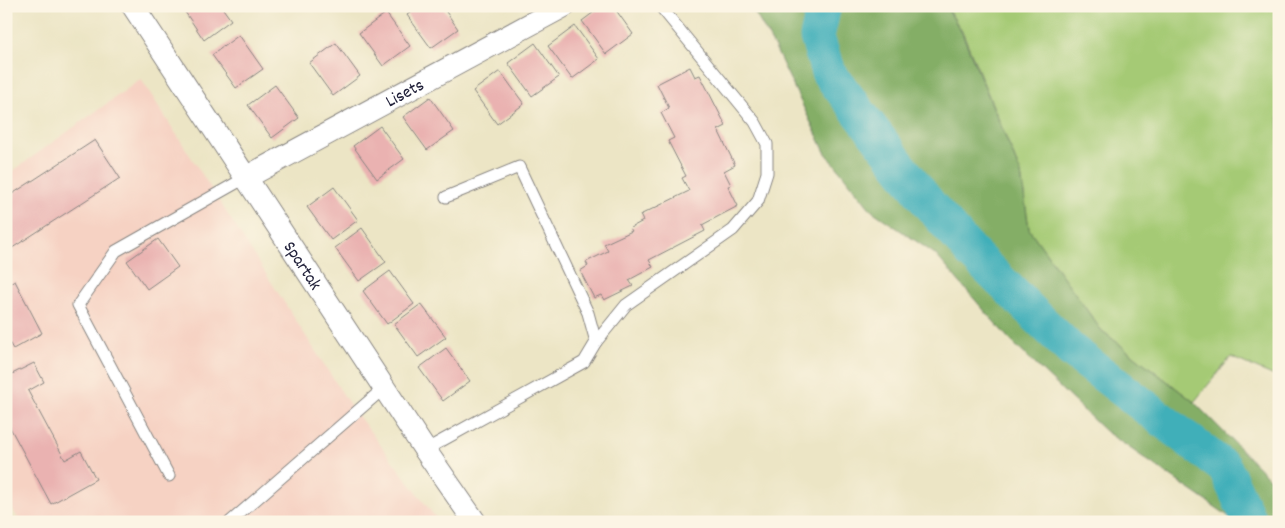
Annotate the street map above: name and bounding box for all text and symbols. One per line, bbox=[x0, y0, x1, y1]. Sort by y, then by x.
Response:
street label: Lisets bbox=[382, 74, 429, 115]
street label: Spartak bbox=[276, 237, 327, 296]

